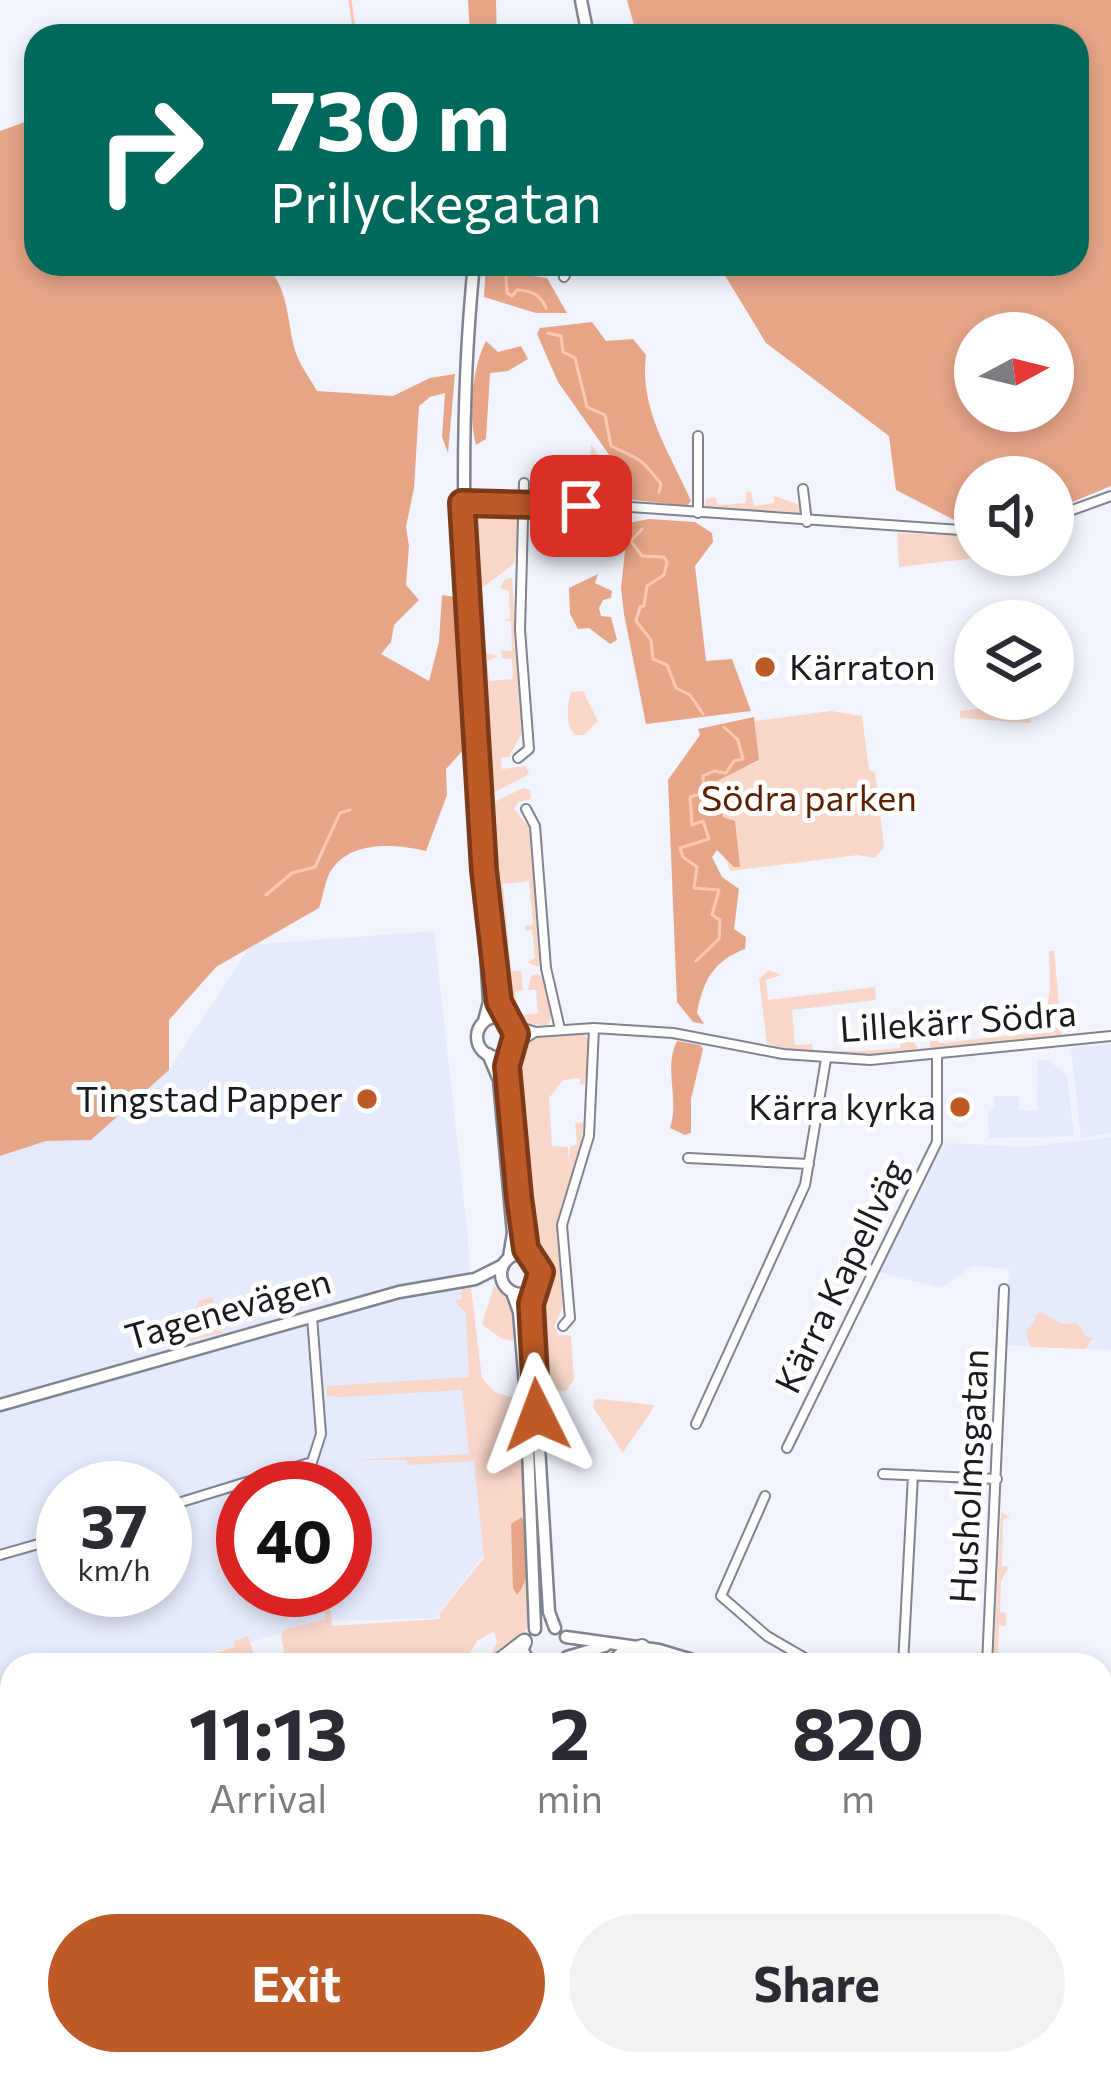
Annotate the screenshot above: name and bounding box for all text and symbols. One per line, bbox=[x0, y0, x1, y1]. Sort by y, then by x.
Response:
text: 730 m bbox=[270, 66, 510, 168]
icon: right bbox=[72, 72, 228, 228]
text: Prilyckegatan bbox=[270, 168, 602, 234]
north arrow bbox=[954, 312, 1074, 432]
map controls bbox=[954, 312, 1074, 720]
pin bbox=[530, 455, 632, 557]
button: sound bbox=[954, 456, 1074, 576]
icon: arrive bbox=[548, 473, 614, 539]
button: layers bbox=[954, 600, 1074, 720]
place label: Kärraton bbox=[789, 643, 936, 687]
marker: Kärraton bbox=[752, 654, 778, 680]
park label: Södra parken bbox=[701, 774, 917, 818]
street label: Lillekärr Södra bbox=[838, 989, 1078, 1049]
place label: Tingstad Papper bbox=[76, 1075, 343, 1119]
place label: Kärra kyrka bbox=[748, 1083, 936, 1127]
marker: Tingstad Papper bbox=[354, 1086, 380, 1112]
marker: Kärra kyrka bbox=[947, 1094, 973, 1120]
street label: Kärra Kapellväg bbox=[764, 1151, 915, 1399]
street label: Tagenevägen bbox=[120, 1257, 335, 1357]
street label: Husholmsgatan bbox=[938, 1347, 996, 1604]
position arrow bbox=[474, 1352, 600, 1478]
speed limit sign: 40 bbox=[216, 1461, 372, 1617]
text: 37 bbox=[80, 1487, 148, 1560]
text: km/h bbox=[78, 1550, 150, 1587]
text: 11:13 bbox=[189, 1687, 348, 1775]
text: 2 bbox=[549, 1687, 590, 1775]
text: 820 bbox=[792, 1687, 924, 1775]
text: Arrival bbox=[209, 1773, 327, 1821]
text: min bbox=[536, 1773, 603, 1821]
text: m bbox=[841, 1773, 875, 1821]
button: Exit bbox=[48, 1914, 545, 2052]
button: Share bbox=[569, 1914, 1065, 2052]

